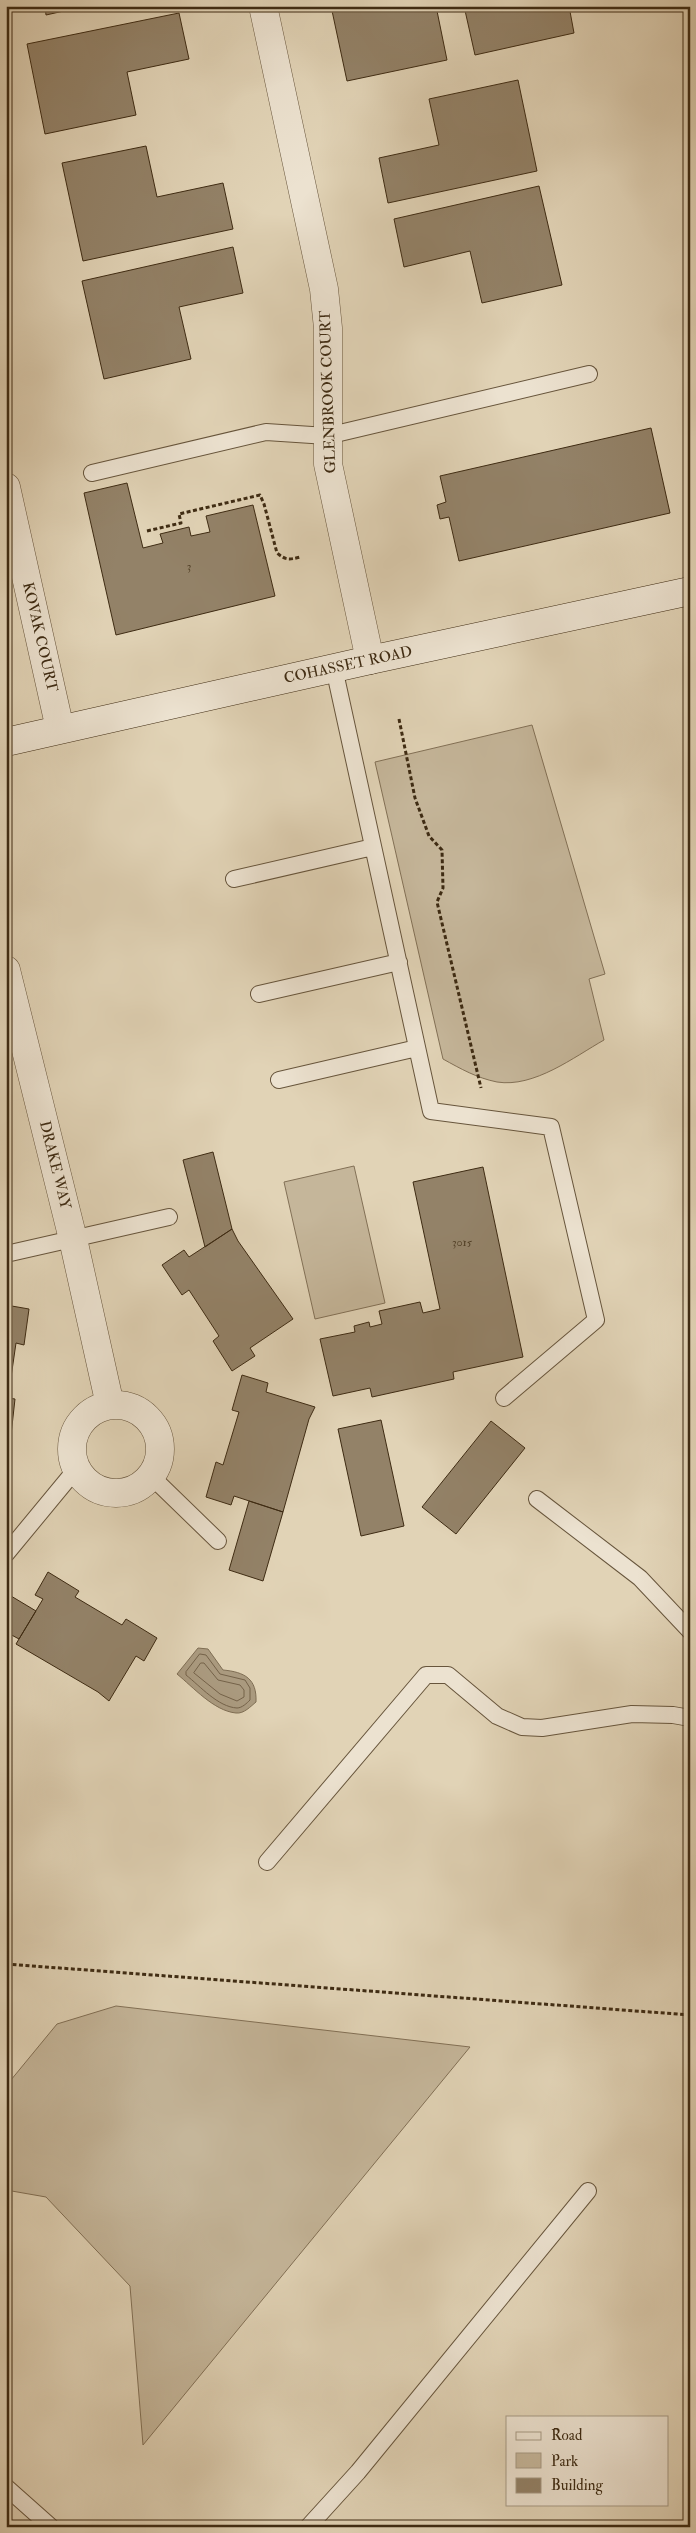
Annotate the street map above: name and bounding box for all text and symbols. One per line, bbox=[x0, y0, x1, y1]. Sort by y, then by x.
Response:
street label: GLENBROOK COURT bbox=[316, 310, 340, 474]
house number: 3 bbox=[187, 559, 191, 574]
street label: KOVAK COURT bbox=[18, 580, 62, 694]
street label: COHASSET ROAD bbox=[282, 642, 414, 688]
street label: DRAKE WAY bbox=[35, 1119, 75, 1212]
house number: 3015 bbox=[452, 1235, 473, 1250]
legend bbox=[506, 2416, 668, 2506]
text: Road bbox=[551, 2426, 583, 2445]
text: Park bbox=[551, 2452, 578, 2471]
text: Building bbox=[551, 2476, 603, 2495]

